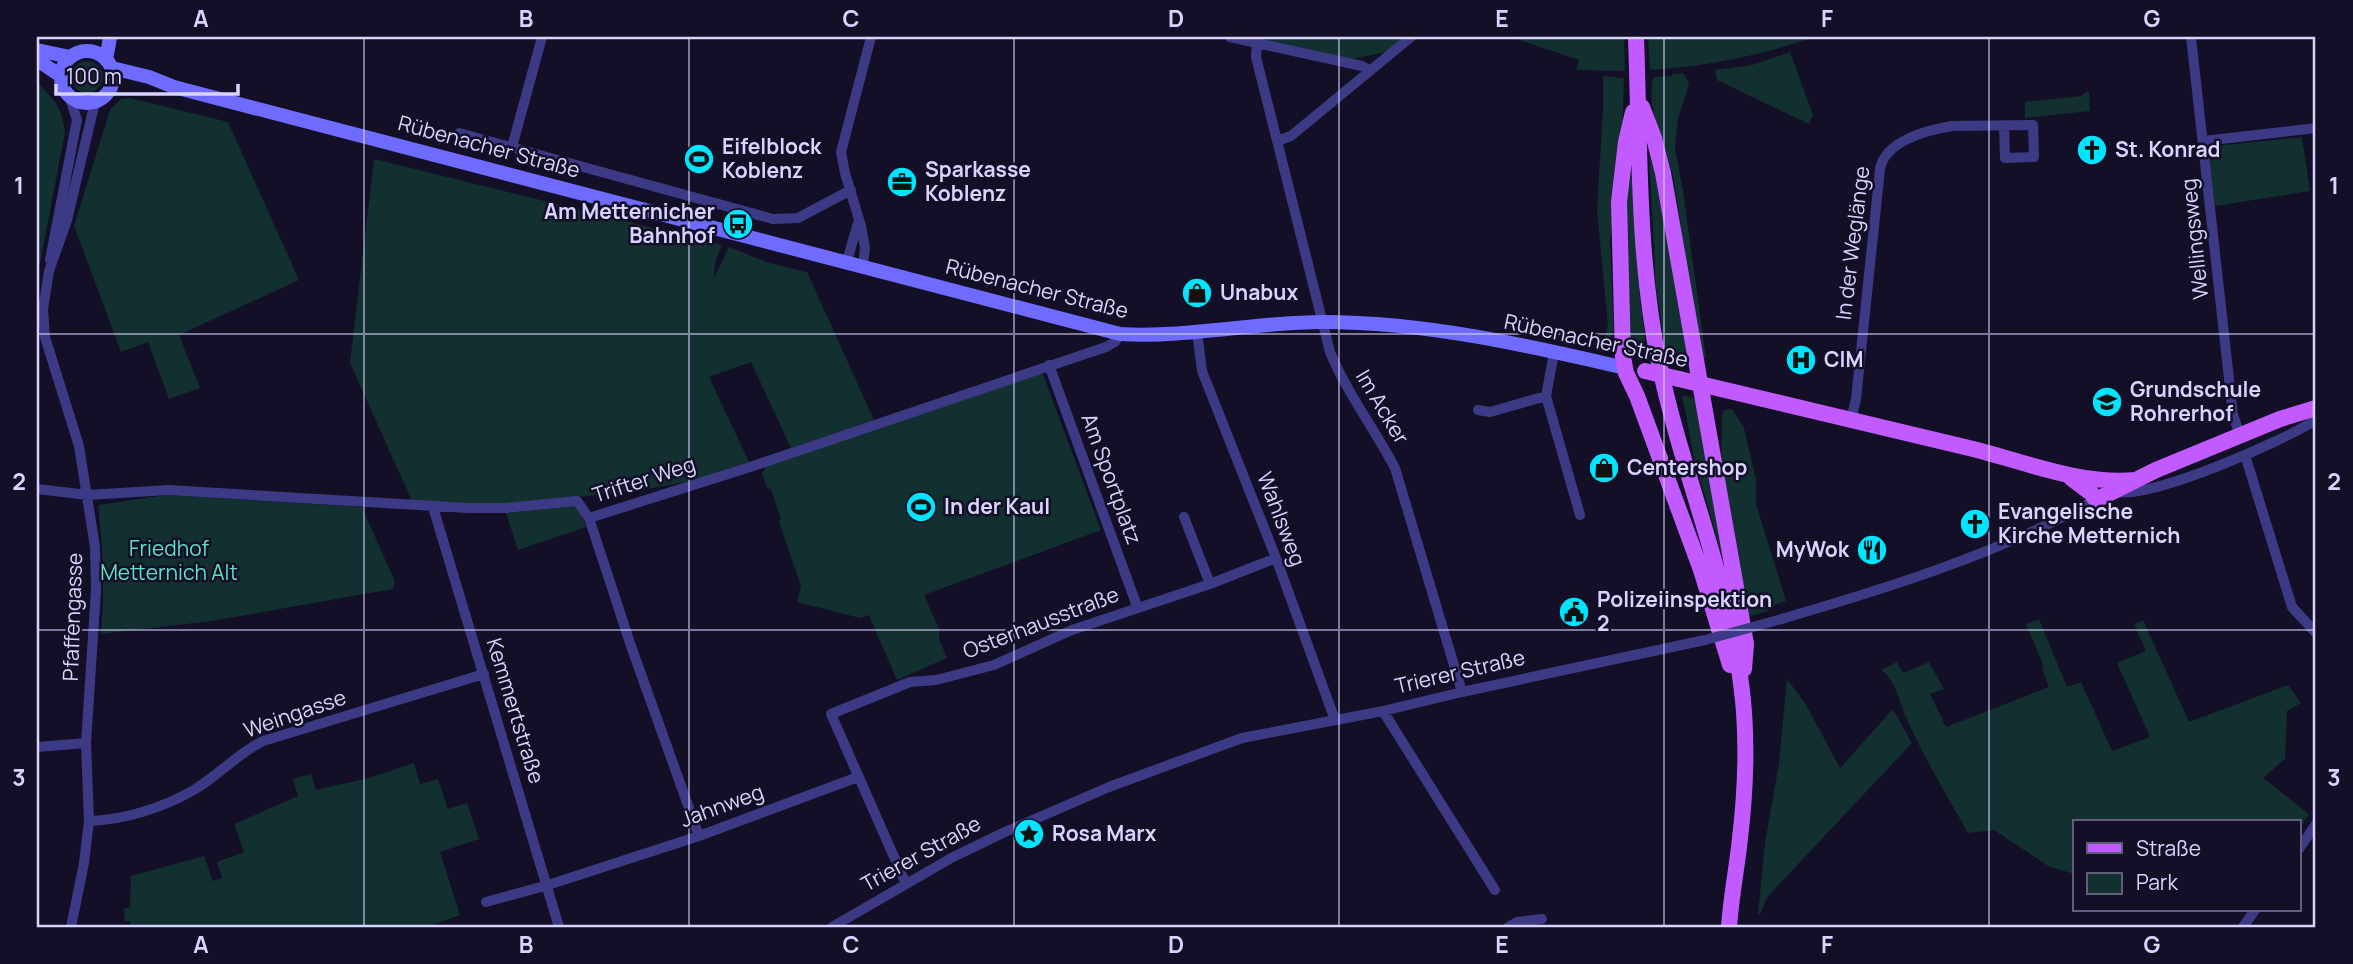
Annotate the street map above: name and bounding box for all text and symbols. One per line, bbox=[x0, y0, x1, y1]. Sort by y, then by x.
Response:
text: A bbox=[193, 2, 209, 34]
text: B bbox=[519, 2, 533, 34]
text: C bbox=[843, 2, 860, 34]
text: D bbox=[1168, 2, 1184, 34]
text: E bbox=[1495, 2, 1509, 34]
text: F bbox=[1821, 2, 1833, 34]
text: G bbox=[2144, 2, 2161, 34]
scale bar bbox=[56, 52, 238, 96]
text: 100 m bbox=[66, 62, 122, 90]
street label: Rübenacher Straße bbox=[395, 108, 583, 184]
place label: Eifelblock Koblenz bbox=[722, 132, 822, 184]
church icon: St. Konrad bbox=[2075, 133, 2109, 167]
place label: St. Konrad bbox=[2115, 135, 2221, 163]
sports icon: Eifelblock Koblenz bbox=[682, 142, 716, 176]
place label: Sparkasse Koblenz bbox=[925, 155, 1031, 207]
street label: In der Weglänge bbox=[1829, 164, 1875, 321]
office icon: Sparkasse Koblenz bbox=[885, 165, 919, 199]
text: 1 bbox=[14, 169, 24, 201]
text: 1 bbox=[2329, 169, 2339, 201]
street label: Wellingsweg bbox=[2174, 177, 2214, 301]
place label: Am Metternicher Bahnhof bbox=[544, 197, 715, 249]
bus stop icon: Am Metternicher Bahnhof bbox=[721, 207, 755, 241]
street label: Rübenacher Straße bbox=[943, 252, 1132, 324]
shop icon: Unabux bbox=[1180, 276, 1214, 310]
place label: Unabux bbox=[1220, 278, 1298, 306]
street label: Rübenacher Straße bbox=[1502, 307, 1691, 373]
hospital icon: CIM bbox=[1784, 343, 1818, 377]
place label: CIM bbox=[1824, 345, 1863, 373]
street label: Im Acker bbox=[1350, 364, 1416, 449]
place label: Grundschule Rohrerhof bbox=[2130, 375, 2261, 427]
school or university icon: Grundschule Rohrerhof bbox=[2090, 385, 2124, 419]
street label: Am Sportplatz bbox=[1075, 409, 1149, 548]
street label: Trifter Weg bbox=[589, 449, 699, 509]
shop icon: Centershop bbox=[1587, 451, 1621, 485]
place label: Centershop bbox=[1627, 453, 1748, 481]
text: 2 bbox=[12, 465, 26, 497]
text: 2 bbox=[2327, 465, 2341, 497]
street label: Wahlsweg bbox=[1251, 468, 1313, 570]
sports icon: In der Kaul bbox=[904, 490, 938, 524]
place label: In der Kaul bbox=[944, 492, 1050, 520]
place label: Evangelische Kirche Metternich bbox=[1998, 497, 2181, 549]
church icon: Evangelische Kirche Metternich bbox=[1958, 507, 1992, 541]
restaurant icon: MyWok bbox=[1855, 533, 1889, 567]
park label: Friedhof Metternich Alt bbox=[100, 534, 238, 586]
place label: MyWok bbox=[1776, 535, 1850, 563]
street label: Pfaffengasse bbox=[56, 552, 88, 682]
street label: Osterhausstraße bbox=[959, 579, 1123, 665]
place label: Polizeiinspektion 2 bbox=[1597, 585, 1772, 637]
public building icon: Polizeiinspektion 2 bbox=[1557, 595, 1591, 629]
street label: Kemmertstraße bbox=[481, 635, 551, 787]
street label: Trierer Straße bbox=[1392, 642, 1528, 700]
street label: Weingasse bbox=[240, 682, 350, 744]
text: 3 bbox=[12, 761, 26, 793]
text: 3 bbox=[2327, 761, 2341, 793]
street label: Jahnweg bbox=[676, 777, 767, 833]
street label: Trierer Straße bbox=[856, 809, 985, 898]
place icon: Rosa Marx bbox=[1012, 817, 1046, 851]
place label: Rosa Marx bbox=[1052, 819, 1157, 847]
legend bbox=[2073, 820, 2300, 912]
text: Straße bbox=[2136, 834, 2201, 862]
text: Park bbox=[2136, 868, 2178, 896]
text: A bbox=[193, 928, 209, 960]
text: B bbox=[519, 928, 533, 960]
text: C bbox=[843, 928, 860, 960]
text: D bbox=[1168, 928, 1184, 960]
text: E bbox=[1495, 928, 1509, 960]
text: F bbox=[1821, 928, 1833, 960]
text: G bbox=[2144, 928, 2161, 960]

